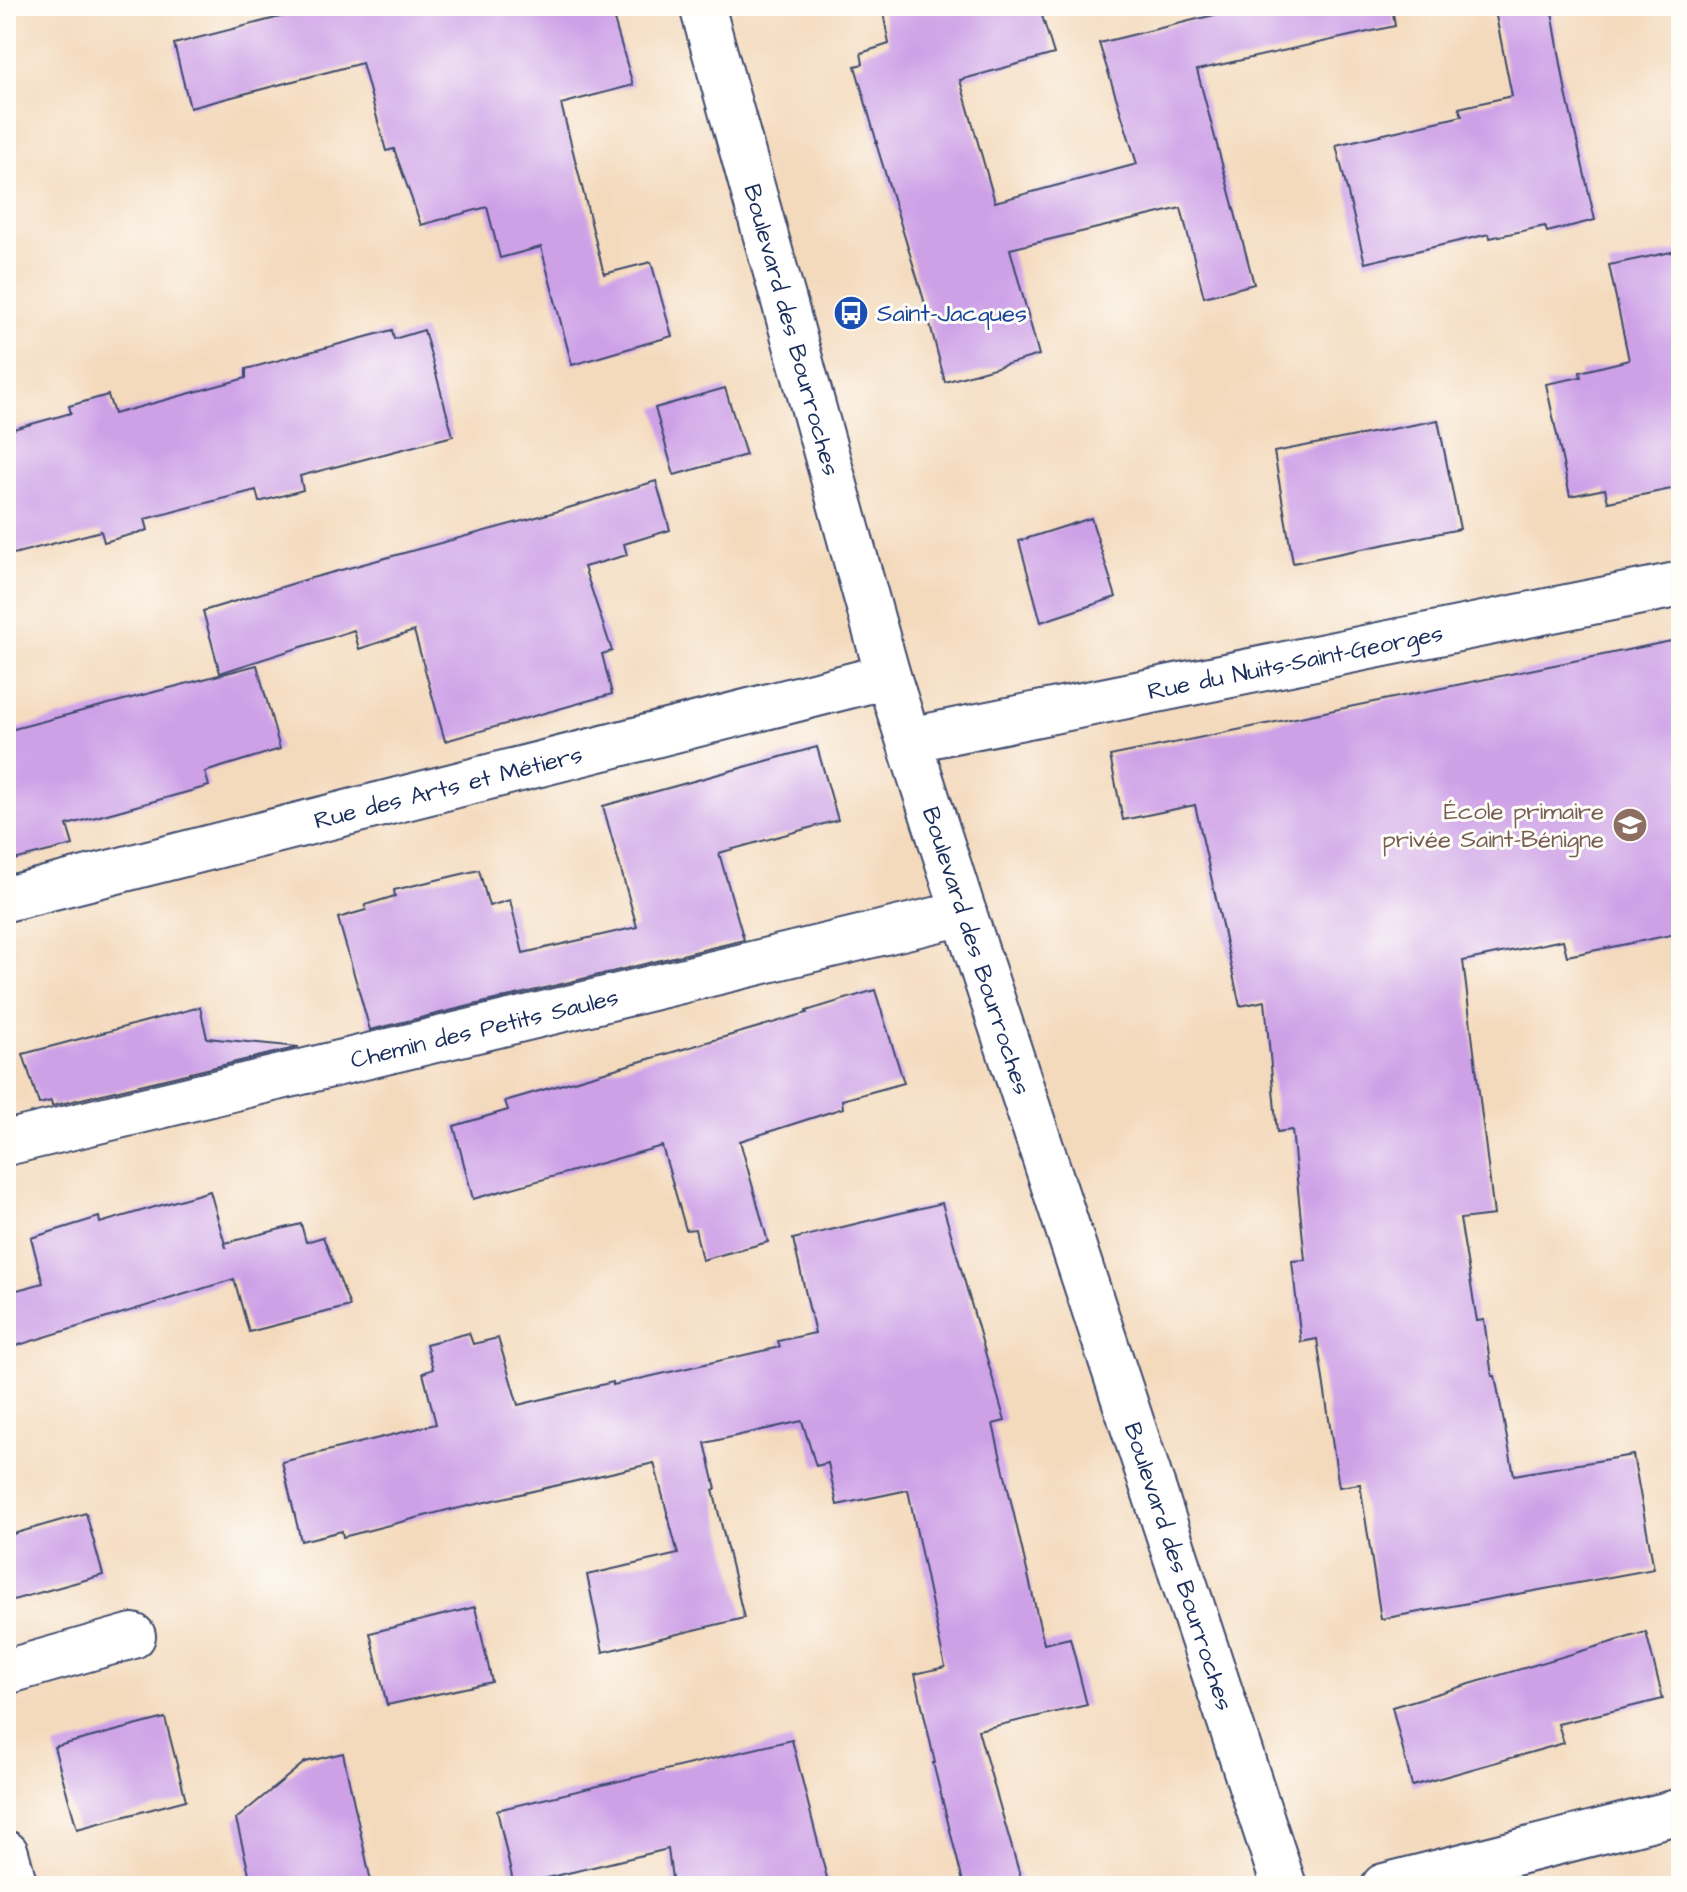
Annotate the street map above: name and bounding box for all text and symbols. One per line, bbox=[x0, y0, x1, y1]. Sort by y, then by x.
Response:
street label: Boulevard des Bourroches bbox=[734, 180, 848, 480]
bus stop icon: Saint-Jacques bbox=[832, 294, 870, 332]
place label: Saint-Jacques bbox=[877, 297, 1027, 331]
street label: Rue du Nuits-Saint-Georges bbox=[1145, 617, 1446, 709]
street label: Rue des Arts et Métiers bbox=[311, 738, 586, 838]
place label: École primaire privée Saint-Bénigne bbox=[1382, 795, 1604, 858]
street label: Boulevard des Bourroches bbox=[913, 803, 1039, 1099]
school or university icon: École primaire privée Saint-Bénigne bbox=[1611, 806, 1649, 844]
street label: Chemin des Petits Saules bbox=[347, 981, 622, 1078]
street label: Boulevard des Bourroches bbox=[1115, 1418, 1241, 1715]

